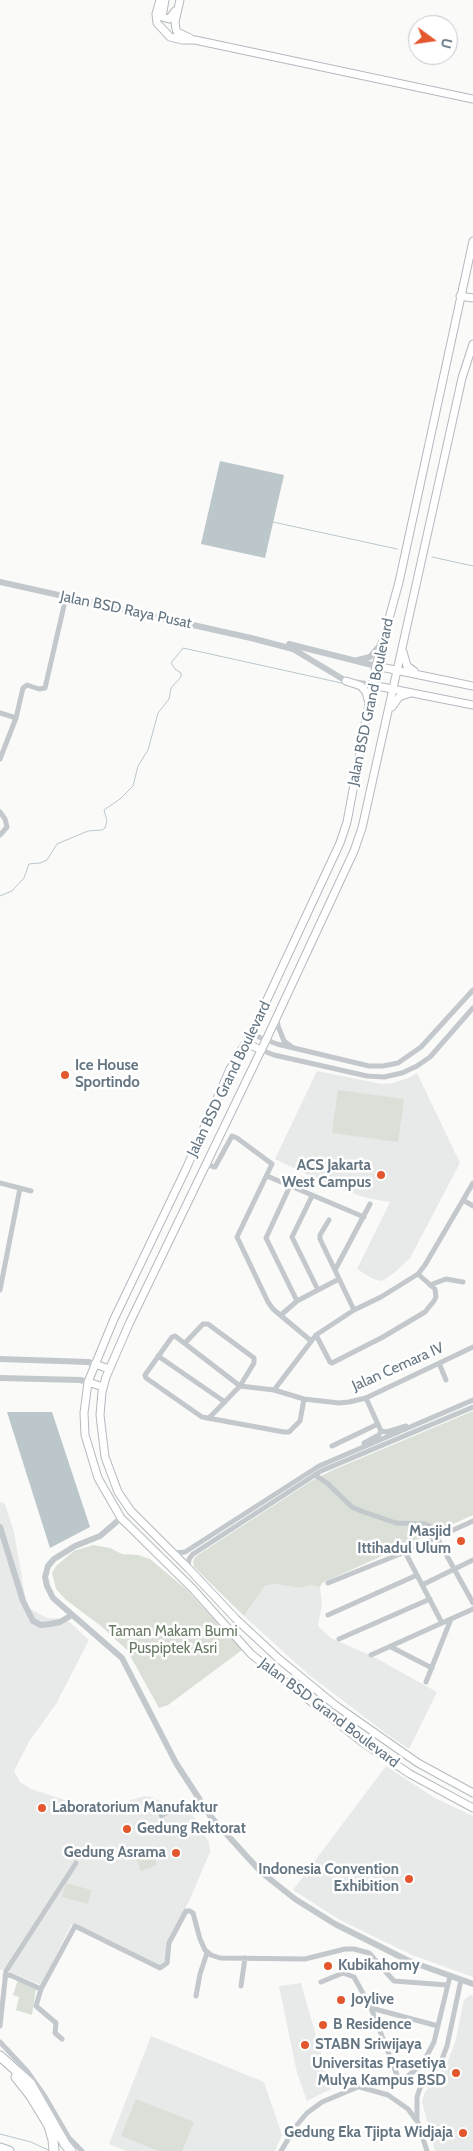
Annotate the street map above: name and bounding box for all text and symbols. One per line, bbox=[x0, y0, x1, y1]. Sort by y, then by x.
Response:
north arrow bbox=[408, 15, 458, 65]
text: U bbox=[437, 36, 457, 50]
street label: Jalan BSD Raya Pusat bbox=[59, 587, 193, 633]
street label: Jalan BSD Grand Boulevard bbox=[344, 617, 398, 787]
street label: Jalan BSD Grand Boulevard bbox=[183, 998, 275, 1160]
place label: Ice House Sportindo bbox=[75, 1057, 140, 1092]
marker: Ice House Sportindo bbox=[59, 1069, 71, 1081]
place label: ACS Jakarta West Campus bbox=[282, 1157, 371, 1192]
marker: ACS Jakarta West Campus bbox=[375, 1169, 387, 1181]
street label: Jalan Cemara IV bbox=[349, 1339, 447, 1395]
place label: Masjid Ittihadul Ulum bbox=[357, 1523, 451, 1558]
marker: Masjid Ittihadul Ulum bbox=[455, 1535, 467, 1547]
park label: Taman Makam Bumi Puspiptek Asri bbox=[108, 1623, 238, 1658]
street label: Jalan BSD Grand Boulevard bbox=[255, 1654, 403, 1772]
place label: Laboratorium Manufaktur bbox=[52, 1799, 218, 1817]
marker: Laboratorium Manufaktur bbox=[36, 1802, 48, 1814]
place label: Gedung Rektorat bbox=[137, 1820, 246, 1838]
marker: Gedung Rektorat bbox=[121, 1823, 133, 1835]
place label: Gedung Asrama bbox=[64, 1844, 166, 1862]
marker: Gedung Asrama bbox=[170, 1847, 182, 1859]
place label: Indonesia Convention Exhibition bbox=[258, 1861, 399, 1896]
marker: Indonesia Convention Exhibition bbox=[403, 1873, 415, 1885]
place label: Kubikahomy bbox=[338, 1957, 420, 1975]
marker: Kubikahomy bbox=[322, 1960, 334, 1972]
place label: Joylive bbox=[351, 1991, 394, 2009]
marker: Joylive bbox=[335, 1994, 347, 2006]
place label: B Residence bbox=[333, 2016, 412, 2034]
marker: B Residence bbox=[317, 2019, 329, 2031]
place label: STABN Sriwijaya bbox=[315, 2036, 422, 2054]
marker: STABN Sriwijaya bbox=[299, 2039, 311, 2051]
place label: Universitas Prasetiya Mulya Kampus BSD bbox=[312, 2055, 446, 2090]
marker: Universitas Prasetiya Mulya Kampus BSD bbox=[450, 2067, 462, 2079]
place label: Gedung Eka Tjipta Widjaja bbox=[284, 2124, 453, 2142]
marker: Gedung Eka Tjipta Widjaja bbox=[457, 2127, 469, 2139]

